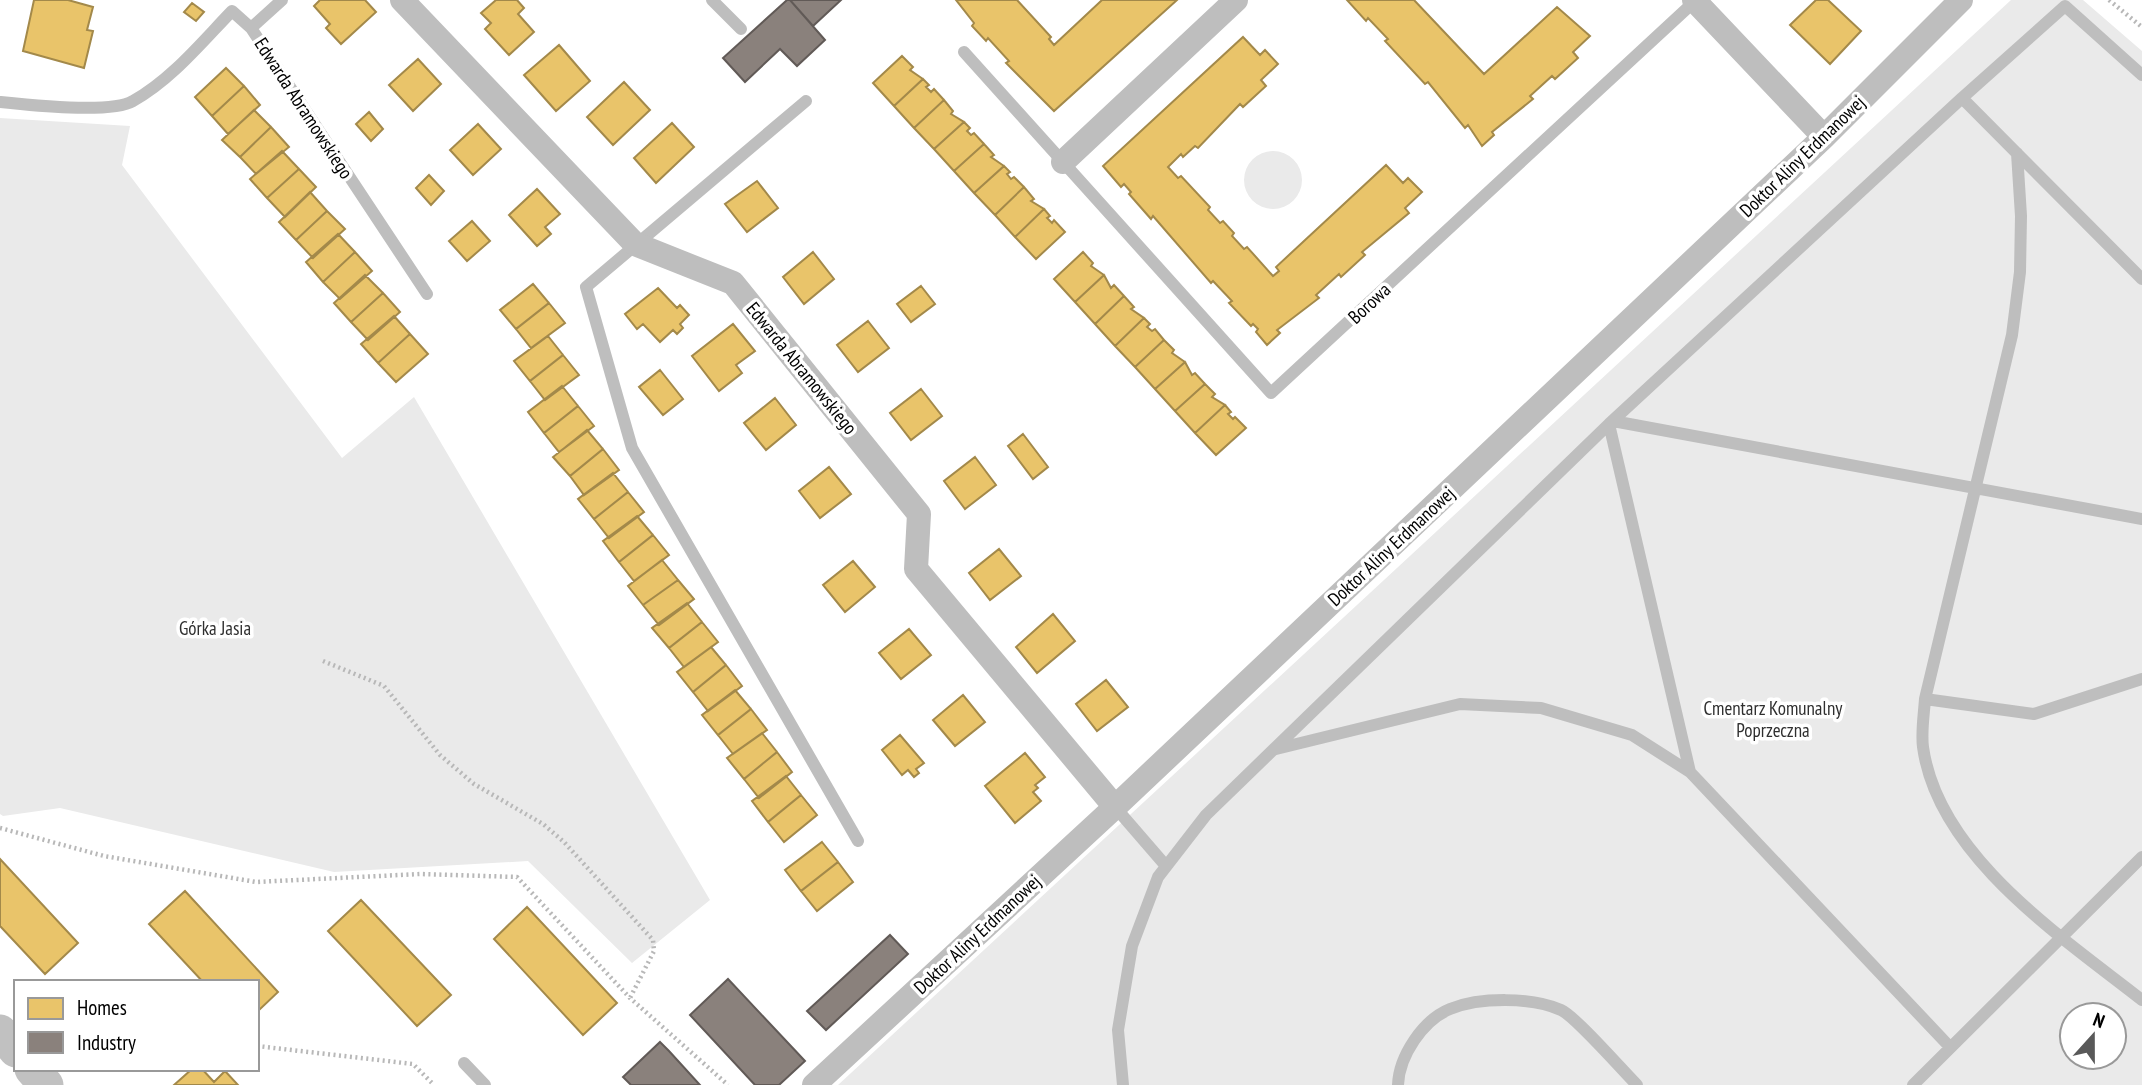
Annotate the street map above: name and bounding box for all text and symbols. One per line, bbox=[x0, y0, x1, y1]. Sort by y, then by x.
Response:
street label: Edwarda Abramowskiego bbox=[249, 33, 359, 183]
street label: Doktor Aliny Erdmanowej bbox=[1734, 90, 1870, 222]
street label: Borowa bbox=[1343, 277, 1395, 329]
street label: Edwarda Abramowskiego bbox=[741, 297, 863, 439]
street label: Doktor Aliny Erdmanowej bbox=[1322, 481, 1460, 611]
park label: Górka Jasia bbox=[179, 616, 251, 640]
park label: Cmentarz Komunalny Poprzeczna bbox=[1704, 696, 1843, 742]
street label: Doktor Aliny Erdmanowej bbox=[908, 869, 1046, 999]
legend bbox=[14, 980, 259, 1071]
text: Homes bbox=[77, 994, 127, 1021]
north arrow bbox=[2058, 1001, 2128, 1071]
text: N bbox=[2090, 1007, 2108, 1033]
text: Industry bbox=[77, 1029, 136, 1056]

